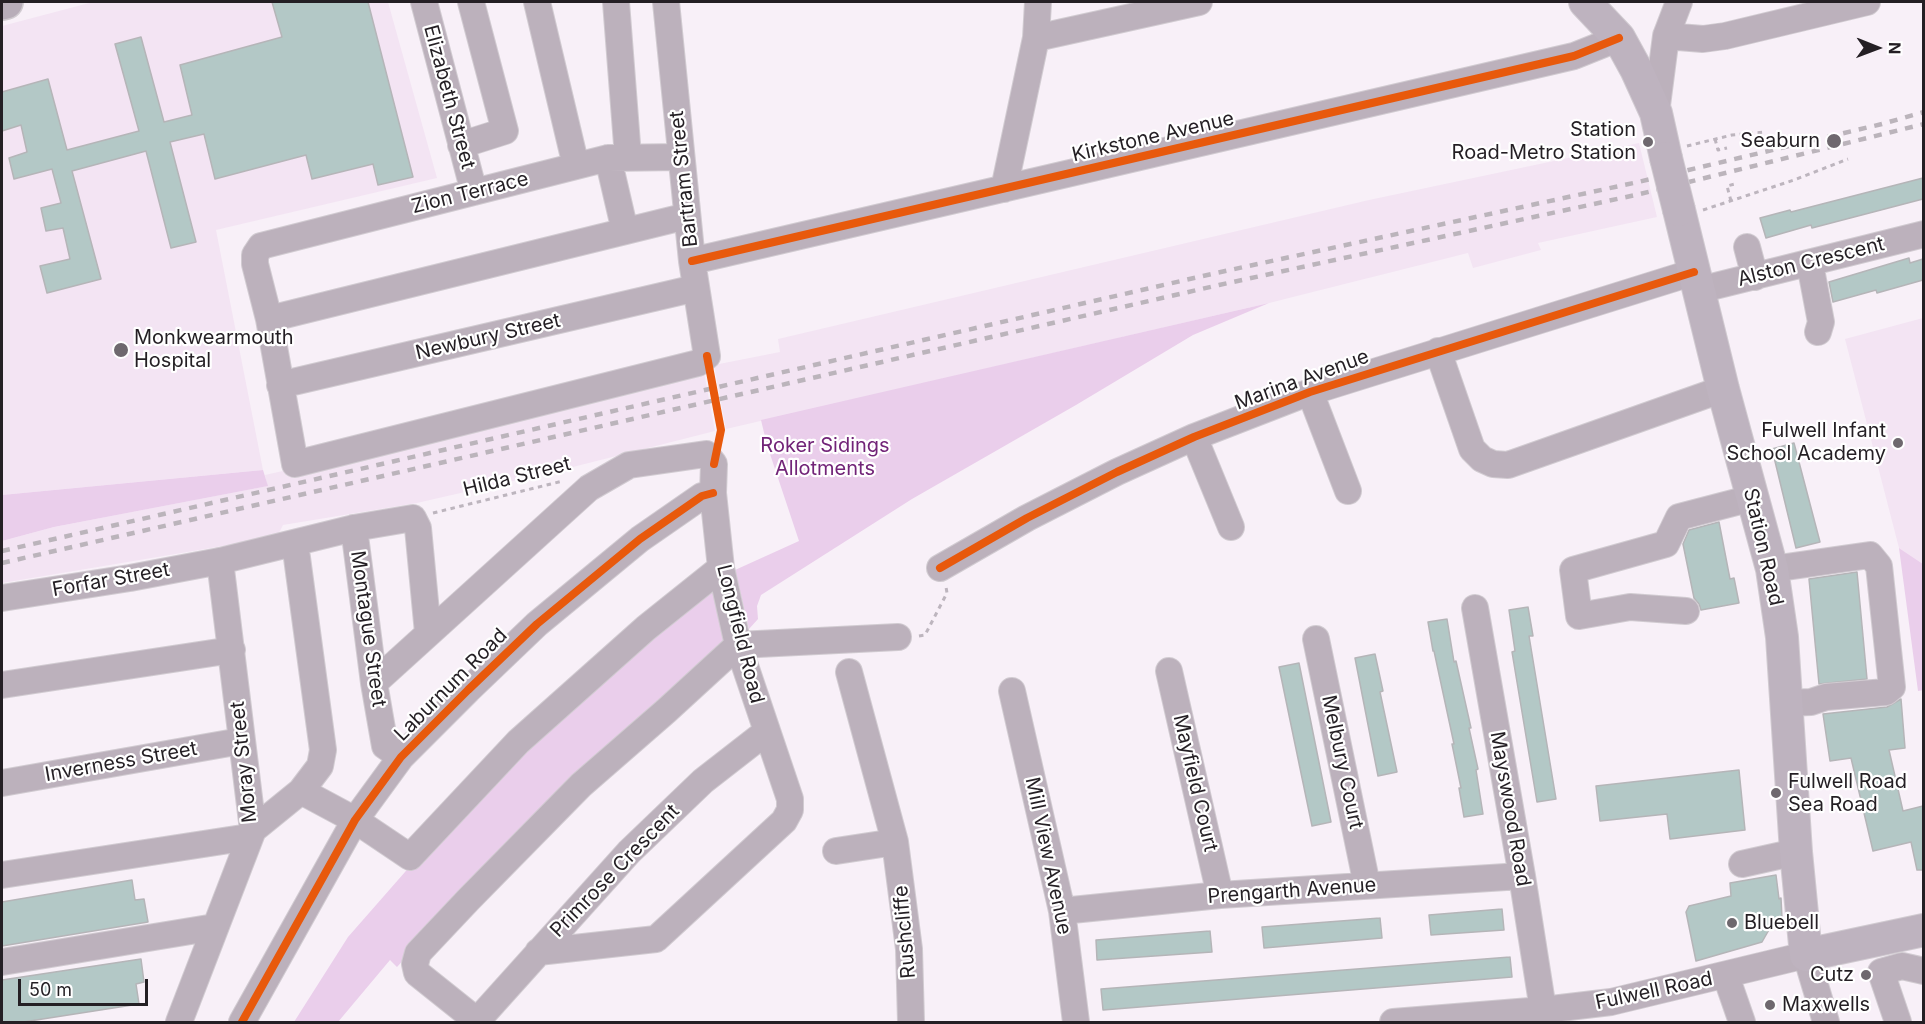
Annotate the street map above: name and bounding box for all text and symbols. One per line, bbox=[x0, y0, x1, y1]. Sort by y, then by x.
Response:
north arrow bbox=[1847, 18, 1907, 78]
street label: Elizabeth Street bbox=[418, 22, 480, 172]
text: N bbox=[1885, 42, 1905, 55]
street label: Kirkstone Avenue bbox=[1070, 107, 1236, 167]
street label: Bartram Street bbox=[665, 110, 703, 248]
place label: Station Road-Metro Station bbox=[1452, 118, 1636, 165]
place label: Seaburn bbox=[1740, 129, 1820, 153]
marker: Seaburn bbox=[1825, 132, 1843, 150]
marker: Station Road-Metro Station bbox=[1641, 135, 1655, 149]
street label: Zion Terrace bbox=[409, 167, 531, 219]
street label: Alston Crescent bbox=[1735, 232, 1887, 292]
street label: Newbury Street bbox=[413, 309, 563, 365]
place label: Monkwearmouth Hospital bbox=[134, 326, 293, 373]
marker: Monkwearmouth Hospital bbox=[112, 341, 130, 359]
street label: Marina Avenue bbox=[1232, 345, 1372, 415]
place label: Fulwell Infant School Academy bbox=[1726, 419, 1886, 466]
park label: Roker Sidings Allotments bbox=[760, 434, 890, 481]
marker: Fulwell Infant School Academy bbox=[1891, 436, 1905, 450]
street label: Hilda Street bbox=[461, 452, 573, 502]
street label: Station Road bbox=[1738, 486, 1788, 608]
street label: Montague Street bbox=[345, 549, 391, 709]
street label: Forfar Street bbox=[50, 558, 172, 602]
street label: Longfield Road bbox=[711, 562, 769, 706]
street label: Laburnum Road bbox=[390, 624, 512, 746]
street label: Melbury Court bbox=[1316, 693, 1368, 831]
street label: Moray Street bbox=[226, 700, 262, 824]
street label: Mayfield Court bbox=[1168, 712, 1222, 854]
street label: Mayswood Road bbox=[1485, 730, 1535, 888]
street label: Inverness Street bbox=[43, 737, 199, 787]
place label: Fulwell Road Sea Road bbox=[1788, 770, 1907, 817]
street label: Mill View Avenue bbox=[1020, 775, 1076, 937]
marker: Fulwell Road Sea Road bbox=[1769, 786, 1783, 800]
street label: Primrose Crescent bbox=[545, 800, 685, 942]
street label: Prengarth Avenue bbox=[1207, 873, 1377, 909]
street label: Rushcliffe bbox=[889, 884, 921, 980]
place label: Bluebell bbox=[1744, 911, 1819, 935]
marker: Bluebell bbox=[1725, 916, 1739, 930]
place label: Cutz bbox=[1810, 963, 1854, 987]
scale bar bbox=[21, 967, 152, 1005]
street label: Fulwell Road bbox=[1593, 967, 1715, 1015]
marker: Cutz bbox=[1859, 968, 1873, 982]
text: 50 m bbox=[29, 979, 72, 1000]
place label: Maxwells bbox=[1782, 993, 1870, 1017]
marker: Maxwells bbox=[1763, 998, 1777, 1012]

